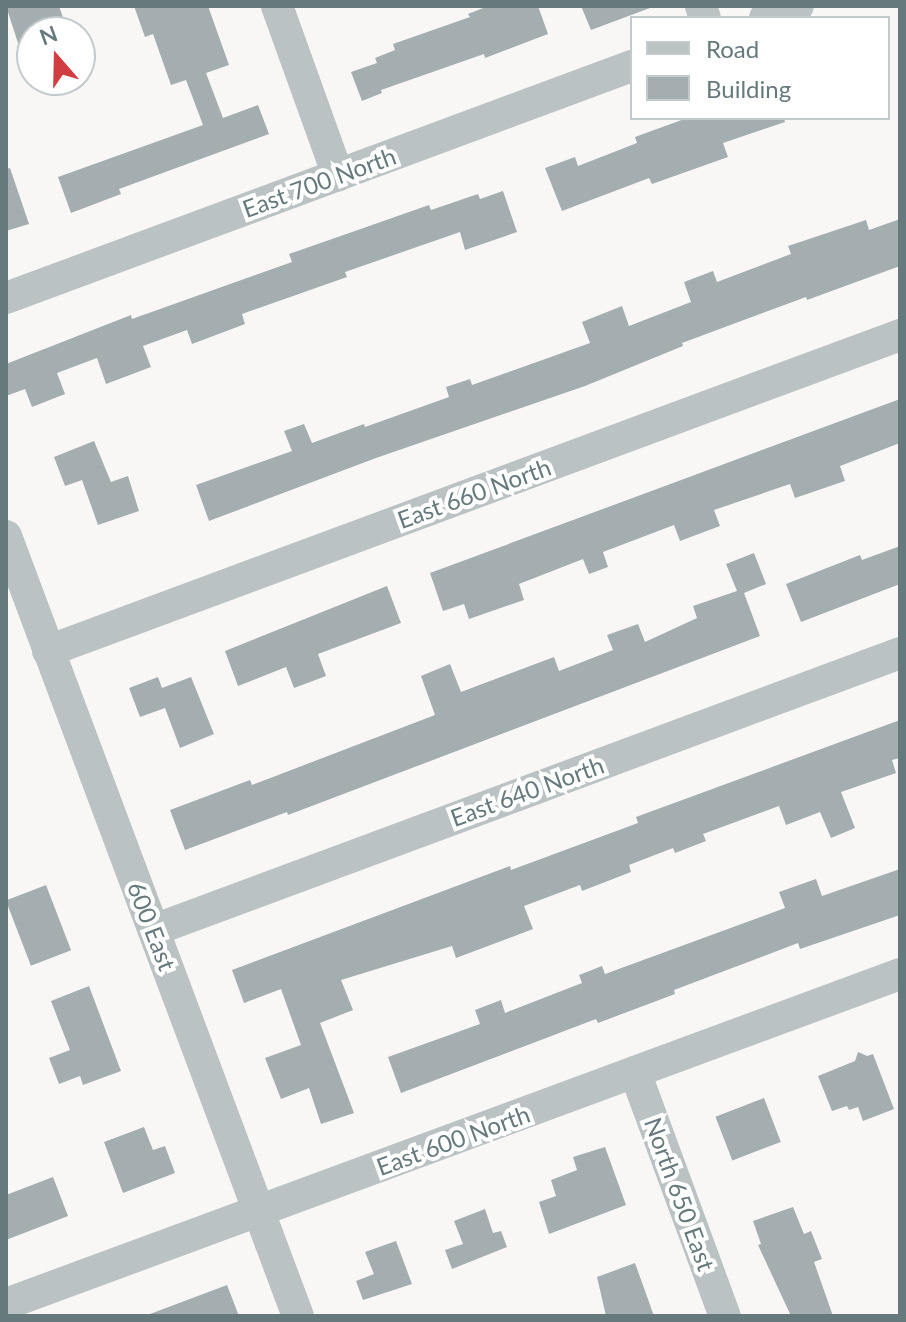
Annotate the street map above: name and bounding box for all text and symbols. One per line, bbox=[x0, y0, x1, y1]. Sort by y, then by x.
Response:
north arrow bbox=[16, 16, 96, 96]
legend bbox=[630, 16, 890, 120]
text: N bbox=[36, 19, 61, 50]
text: Road bbox=[706, 34, 759, 63]
text: Building bbox=[706, 74, 791, 103]
street label: East 700 North bbox=[238, 141, 400, 223]
street label: East 660 North bbox=[393, 452, 555, 534]
street label: East 640 North bbox=[446, 750, 608, 832]
street label: 600 East bbox=[122, 878, 182, 974]
street label: East 600 North bbox=[372, 1099, 534, 1181]
street label: North 650 East bbox=[639, 1113, 721, 1275]

